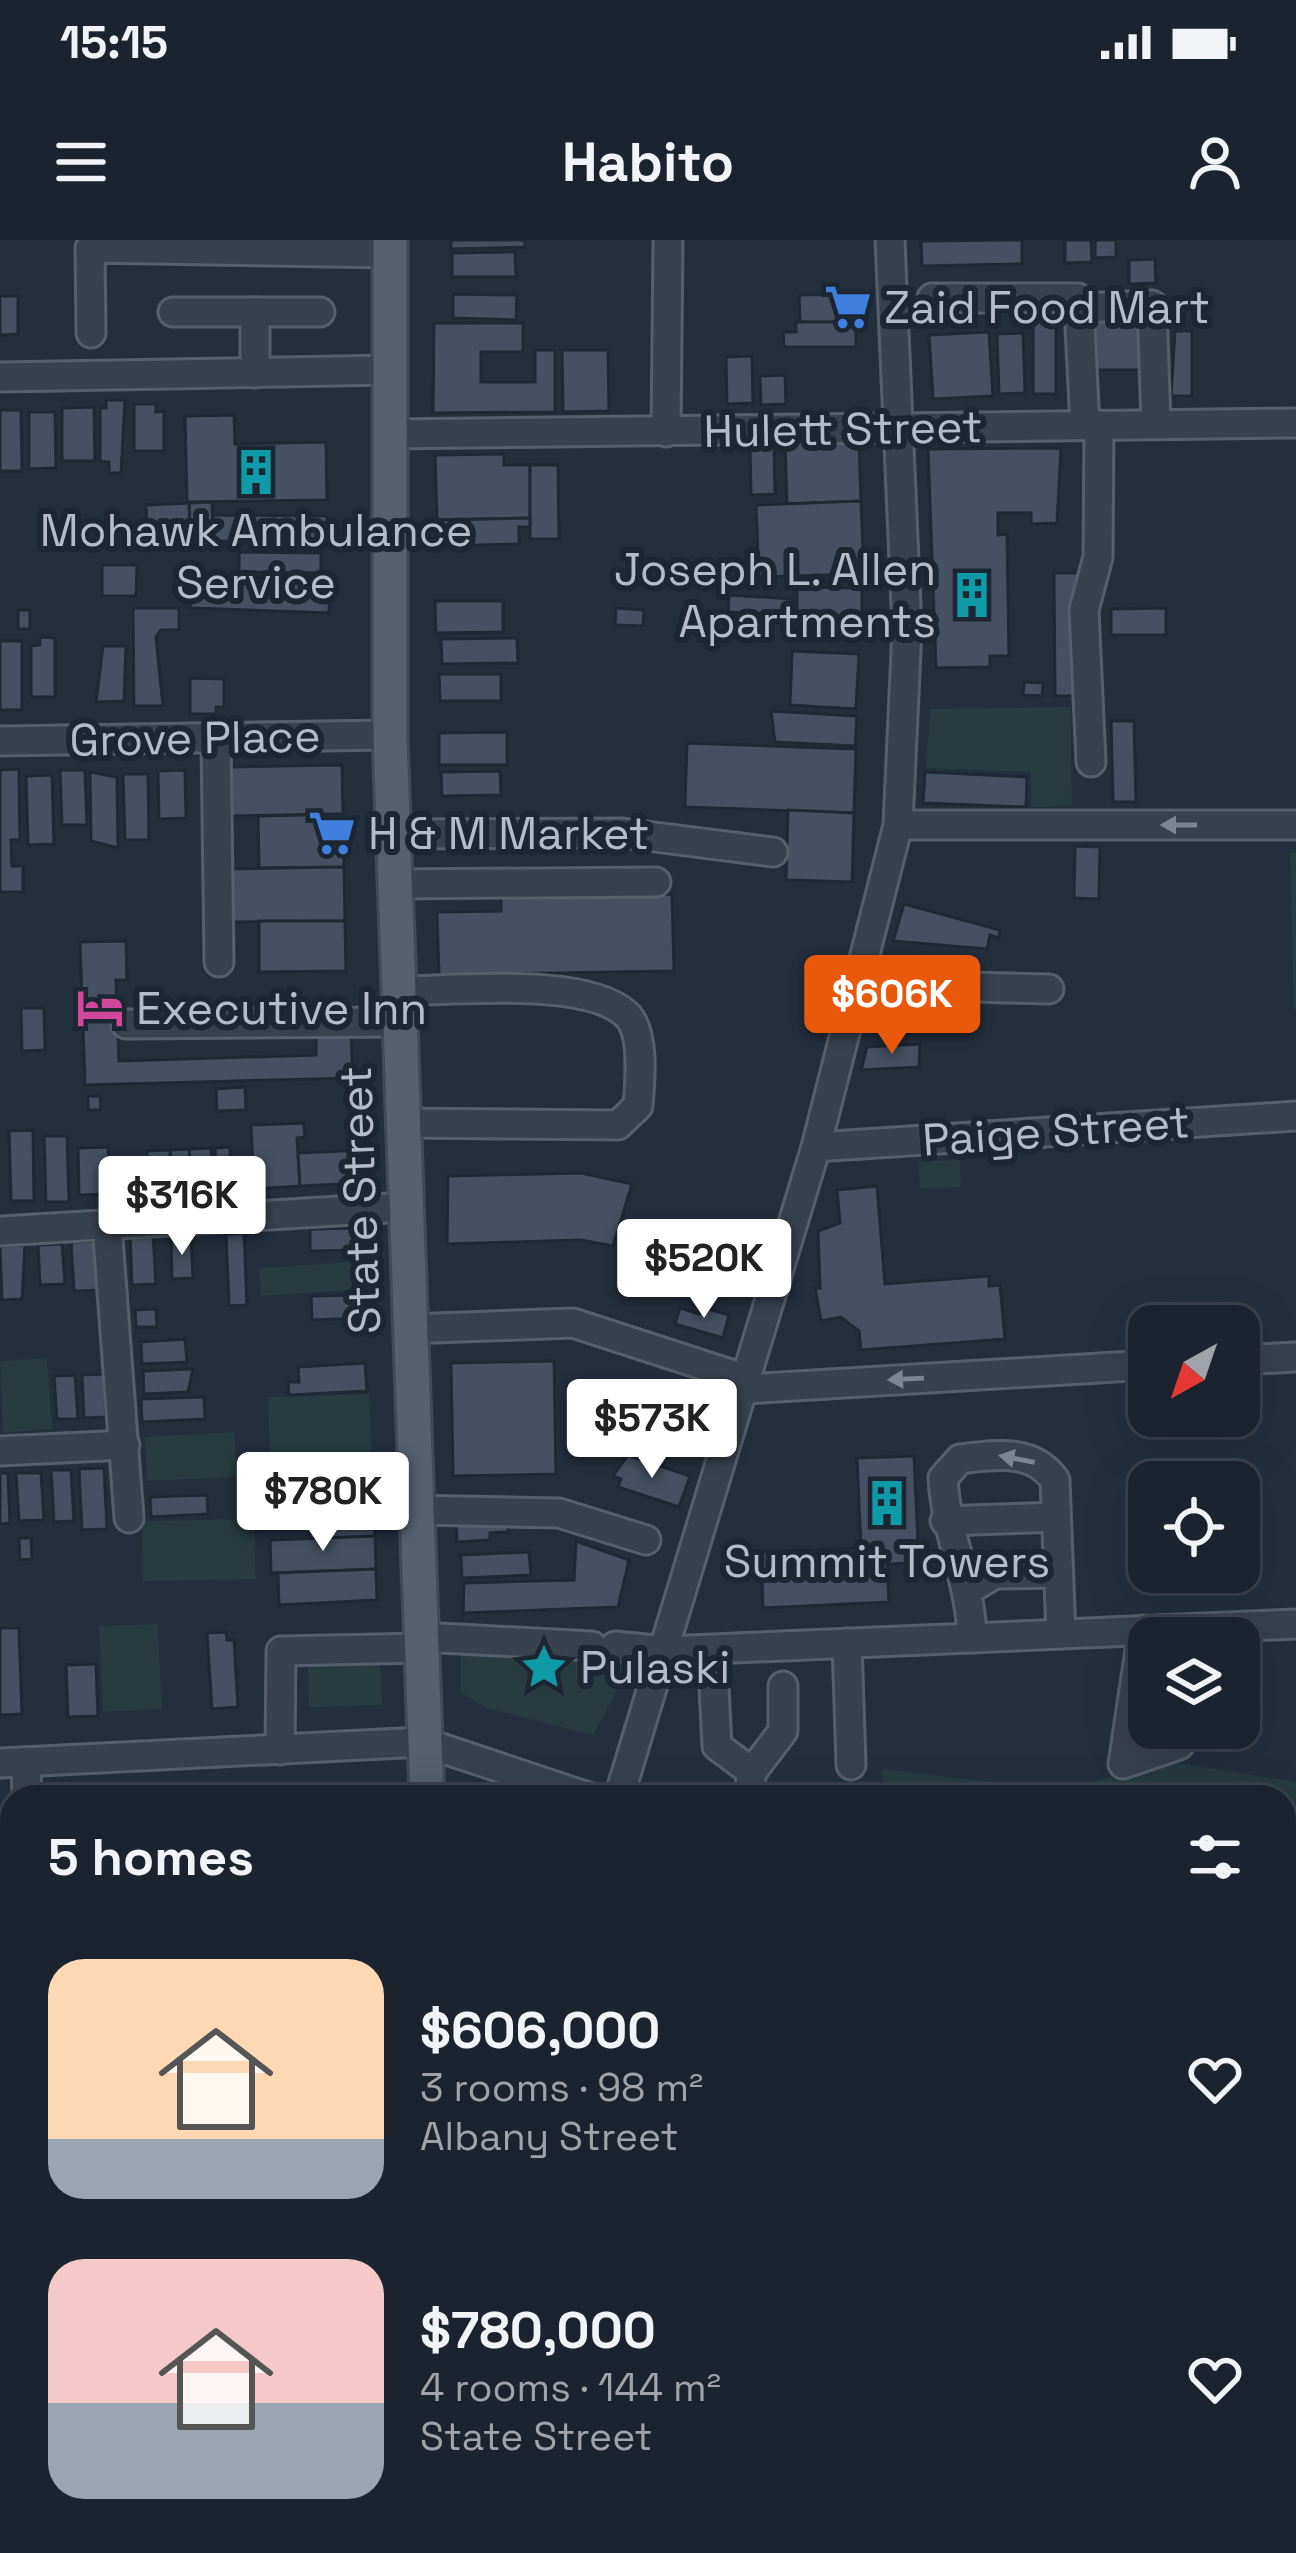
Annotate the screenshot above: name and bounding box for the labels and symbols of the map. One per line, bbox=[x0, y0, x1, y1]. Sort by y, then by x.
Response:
place label: Zaid Food Mart bbox=[884, 279, 1210, 336]
supermarket icon: Zaid Food Mart bbox=[823, 282, 873, 332]
street label: Hulett Street bbox=[703, 398, 983, 460]
building icon: Mohawk Ambulance Service bbox=[231, 447, 281, 497]
place label: Mohawk Ambulance Service bbox=[40, 502, 472, 611]
place label: Joseph L. Allen Apartments bbox=[614, 541, 936, 650]
building icon: Joseph L. Allen Apartments bbox=[947, 570, 997, 620]
street label: Grove Place bbox=[69, 707, 321, 769]
place label: H & M Market bbox=[368, 805, 650, 862]
supermarket icon: H & M Market bbox=[307, 808, 357, 858]
one-way arrow bbox=[1159, 815, 1197, 835]
pin: $606K bbox=[808, 955, 976, 1057]
place label: Executive Inn bbox=[136, 980, 427, 1037]
hotel icon: Executive Inn bbox=[75, 983, 125, 1033]
street label: State Street bbox=[327, 1065, 393, 1335]
street label: Paige Street bbox=[920, 1093, 1192, 1169]
pin: $316K bbox=[98, 1156, 266, 1258]
pin: $520K bbox=[620, 1219, 788, 1321]
north arrow bbox=[1128, 1305, 1260, 1437]
one-way arrow bbox=[887, 1370, 924, 1389]
pin: $573K bbox=[568, 1379, 736, 1481]
one-way arrow bbox=[997, 1449, 1035, 1468]
pin: $780K bbox=[239, 1452, 407, 1554]
building icon: Summit Towers bbox=[862, 1478, 912, 1528]
place label: Summit Towers bbox=[724, 1533, 1050, 1590]
place label: Pulaski bbox=[580, 1639, 730, 1696]
place icon: Pulaski bbox=[519, 1642, 569, 1692]

